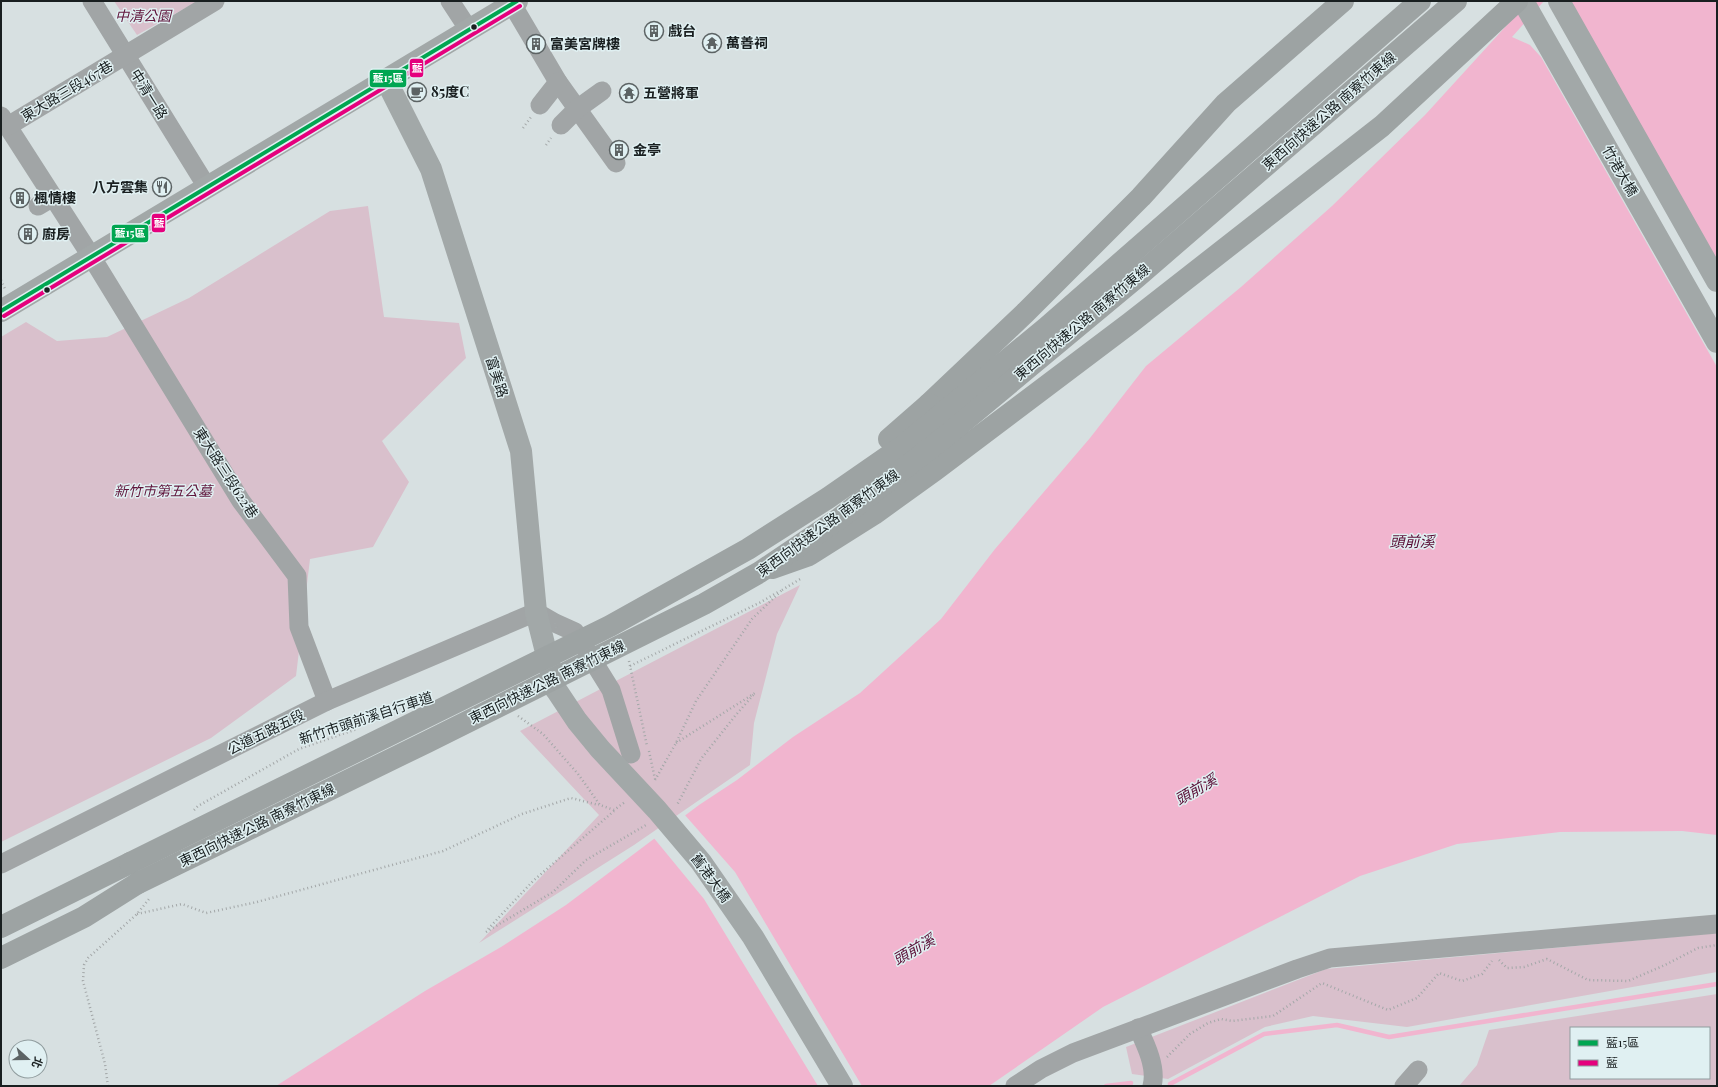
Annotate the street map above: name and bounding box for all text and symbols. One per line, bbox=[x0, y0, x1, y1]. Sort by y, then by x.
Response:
park label: 中清公園 bbox=[115, 6, 173, 25]
building icon: 戲台 bbox=[643, 20, 665, 42]
place label: 戲台 bbox=[668, 21, 696, 40]
unlabelled marker bbox=[469, 22, 479, 32]
temple icon: 萬善祠 bbox=[701, 32, 723, 54]
building icon: 富美宮牌樓 bbox=[525, 33, 547, 55]
place label: 萬善祠 bbox=[726, 33, 768, 52]
place label: 富美宮牌樓 bbox=[550, 34, 620, 53]
street label: 東西向快速公路 南寮竹東線 bbox=[1258, 47, 1400, 174]
street label: 東大路三段467巷 bbox=[17, 56, 116, 125]
line badge: 藍 bbox=[409, 58, 424, 78]
text: 藍 bbox=[412, 60, 423, 75]
street label: 中清一路 bbox=[127, 65, 172, 123]
line badge: 藍15區 bbox=[369, 69, 407, 88]
text: 藍15區 bbox=[372, 70, 404, 85]
cafe icon: 85度C bbox=[406, 81, 428, 103]
place label: 85度C bbox=[431, 82, 469, 101]
temple icon: 五營將軍 bbox=[618, 82, 640, 104]
place label: 五營將軍 bbox=[643, 83, 699, 102]
building icon: 金亭 bbox=[608, 139, 630, 161]
place label: 金亭 bbox=[633, 140, 661, 159]
street label: 竹港大橋 bbox=[1598, 142, 1643, 200]
restaurant icon: 八方雲集 bbox=[151, 176, 173, 198]
place label: 八方雲集 bbox=[92, 177, 148, 196]
building icon: 楓情樓 bbox=[9, 187, 31, 209]
place label: 楓情樓 bbox=[34, 188, 76, 207]
line badge: 藍 bbox=[151, 213, 166, 233]
text: 藍 bbox=[154, 215, 165, 230]
building icon: 廚房 bbox=[17, 223, 39, 245]
place label: 廚房 bbox=[42, 224, 70, 243]
line badge: 藍15區 bbox=[111, 224, 149, 243]
text: 藍15區 bbox=[114, 225, 146, 240]
street label: 東西向快速公路 南寮竹東線 bbox=[1010, 259, 1153, 384]
unlabelled marker bbox=[42, 285, 52, 295]
street label: 富美路 bbox=[482, 354, 513, 400]
street label: 東大路三段622巷 bbox=[190, 424, 263, 522]
street label: 東西向快速公路 南寮竹東線 bbox=[753, 465, 903, 581]
park label: 新竹市第五公墓 bbox=[114, 481, 214, 500]
water label: 頭前溪 bbox=[1389, 531, 1436, 551]
street label: 東西向快速公路 南寮竹東線 bbox=[466, 635, 628, 728]
street label: 新竹市頭前溪自行車道 bbox=[296, 687, 435, 748]
street label: 公道五路五段 bbox=[224, 705, 308, 759]
water label: 頭前溪 bbox=[1171, 768, 1222, 809]
street label: 東西向快速公路 南寮竹東線 bbox=[176, 778, 338, 871]
street label: 舊港大橋 bbox=[687, 849, 736, 906]
water label: 頭前溪 bbox=[889, 928, 940, 969]
legend bbox=[1570, 1027, 1710, 1079]
text: 藍15區 bbox=[1606, 1034, 1639, 1050]
north arrow bbox=[8, 1039, 48, 1079]
text: 藍 bbox=[1606, 1054, 1618, 1070]
text: 北 bbox=[29, 1055, 47, 1071]

